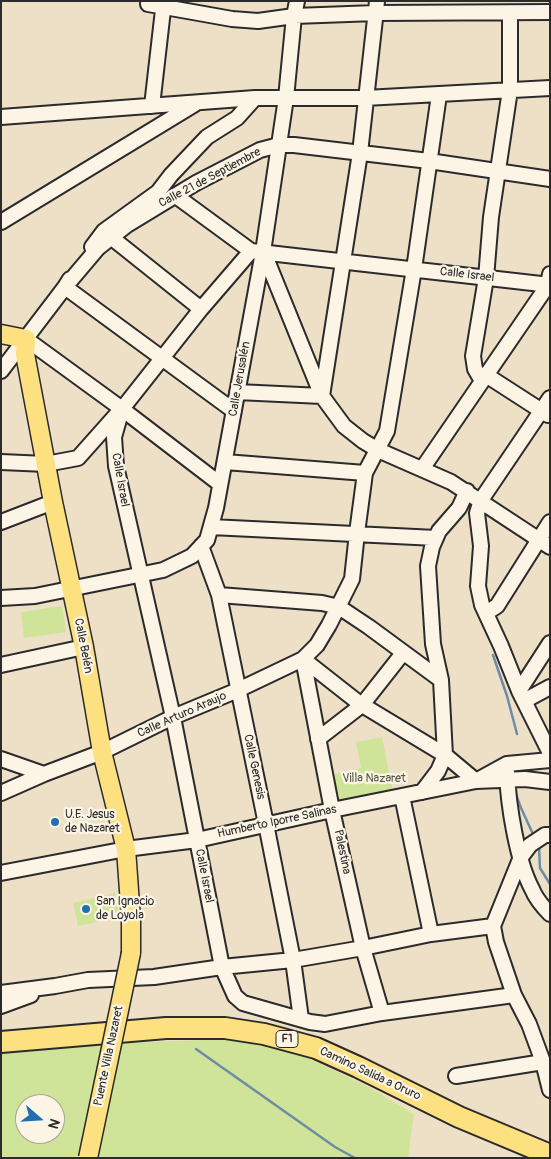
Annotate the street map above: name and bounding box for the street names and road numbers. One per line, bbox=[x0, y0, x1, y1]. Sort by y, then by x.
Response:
street label: Calle 21 de Septiembre bbox=[156, 145, 264, 211]
street label: Calle Israel bbox=[439, 265, 495, 285]
street label: Calle Jerusalén bbox=[226, 340, 254, 418]
street label: Calle Israel bbox=[108, 452, 132, 508]
street label: Calle Belén bbox=[71, 617, 95, 675]
street label: Calle Arturo Araujo bbox=[135, 689, 229, 741]
street label: Calle Genesis bbox=[240, 733, 268, 801]
street label: Humberto Iporre Salinas bbox=[216, 802, 338, 842]
street label: Palestina bbox=[330, 828, 354, 876]
street label: Calle Israel bbox=[192, 848, 216, 904]
street label: Puente Villa Nazaret bbox=[91, 1005, 127, 1107]
road number: F1 bbox=[276, 1030, 298, 1048]
street label: Camino Salida a Oruro bbox=[317, 1044, 423, 1104]

